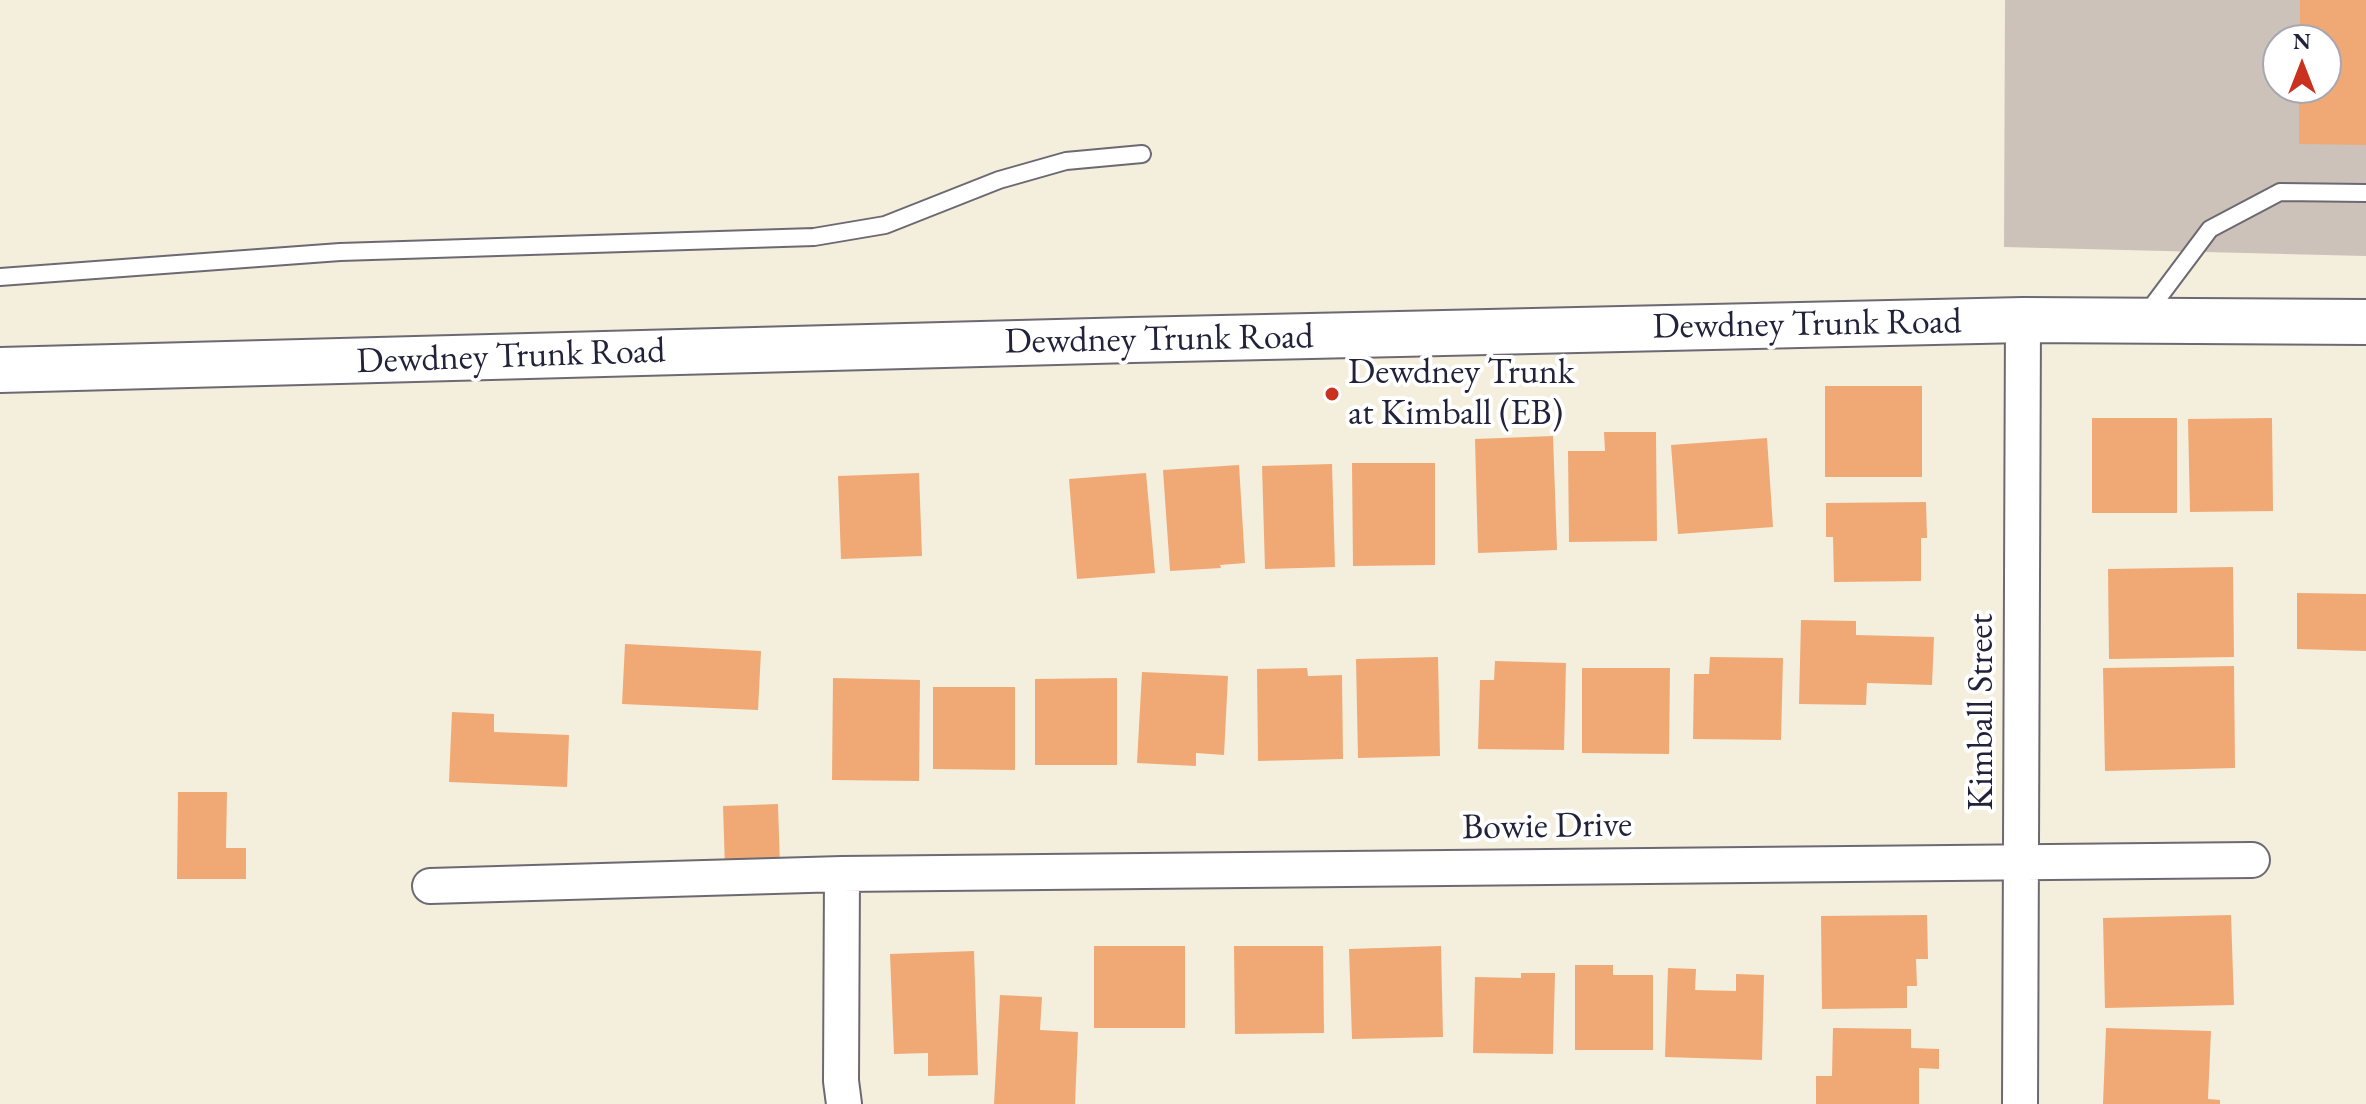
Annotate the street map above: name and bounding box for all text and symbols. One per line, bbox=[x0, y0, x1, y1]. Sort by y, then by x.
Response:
north arrow bbox=[2262, 24, 2342, 104]
text: N bbox=[2293, 27, 2311, 56]
street label: Dewdney Trunk Road bbox=[1652, 301, 1962, 349]
street label: Dewdney Trunk Road bbox=[1004, 316, 1314, 364]
street label: Dewdney Trunk Road bbox=[356, 330, 666, 384]
place label: Dewdney Trunk at Kimball (EB) bbox=[1348, 351, 1575, 436]
marker: Dewdney Trunk at Kimball (EB) bbox=[1323, 385, 1341, 403]
street label: Kimball Street bbox=[1960, 613, 2004, 811]
street label: Bowie Drive bbox=[1462, 804, 1632, 850]

